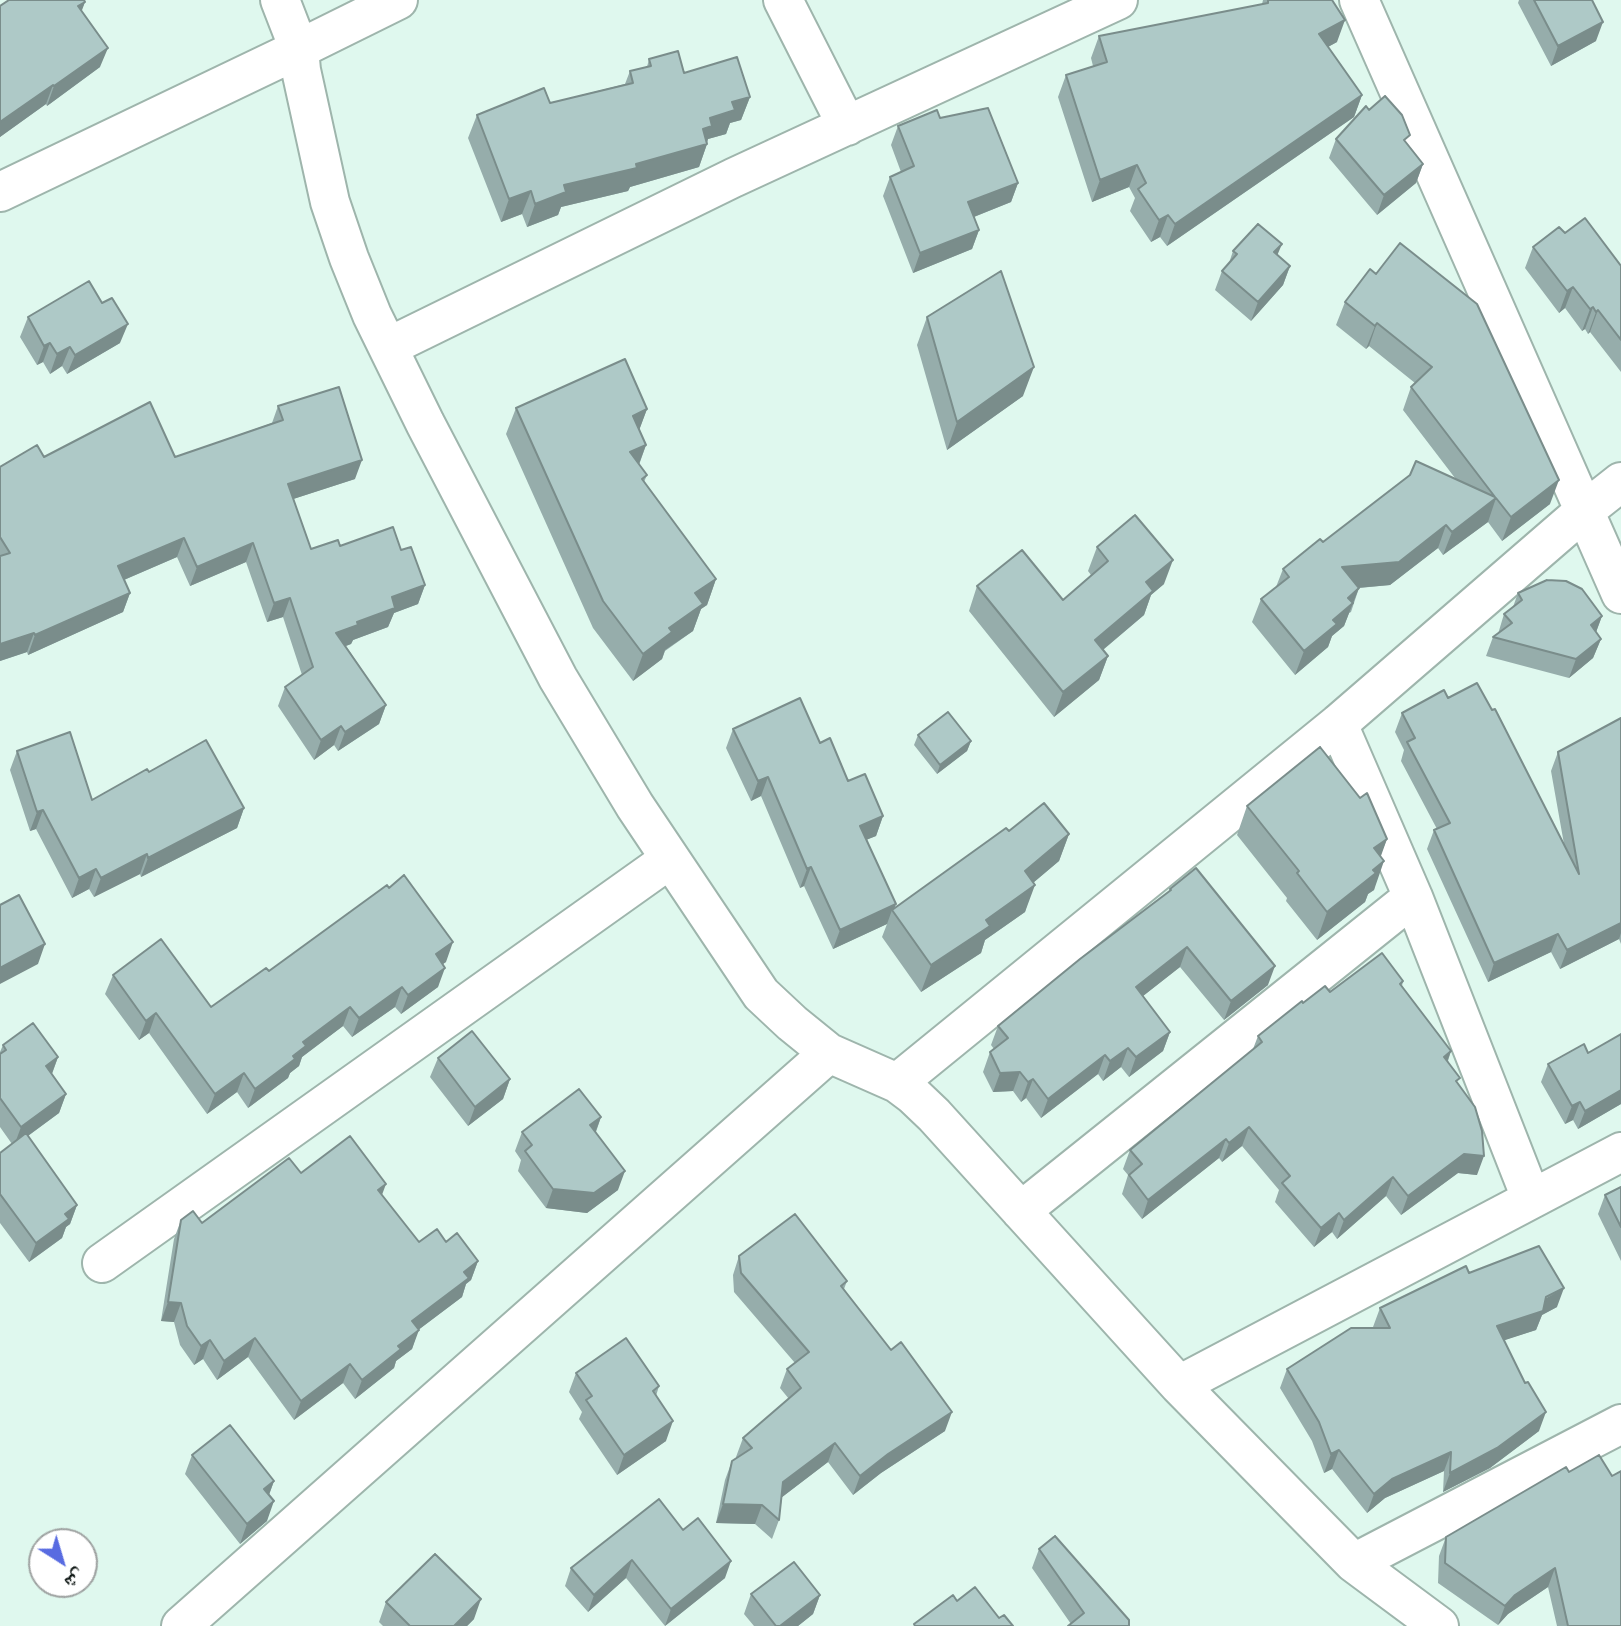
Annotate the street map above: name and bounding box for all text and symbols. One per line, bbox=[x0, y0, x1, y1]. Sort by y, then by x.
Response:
north arrow bbox=[28, 1528, 98, 1598]
text: ش bbox=[59, 1562, 91, 1595]

